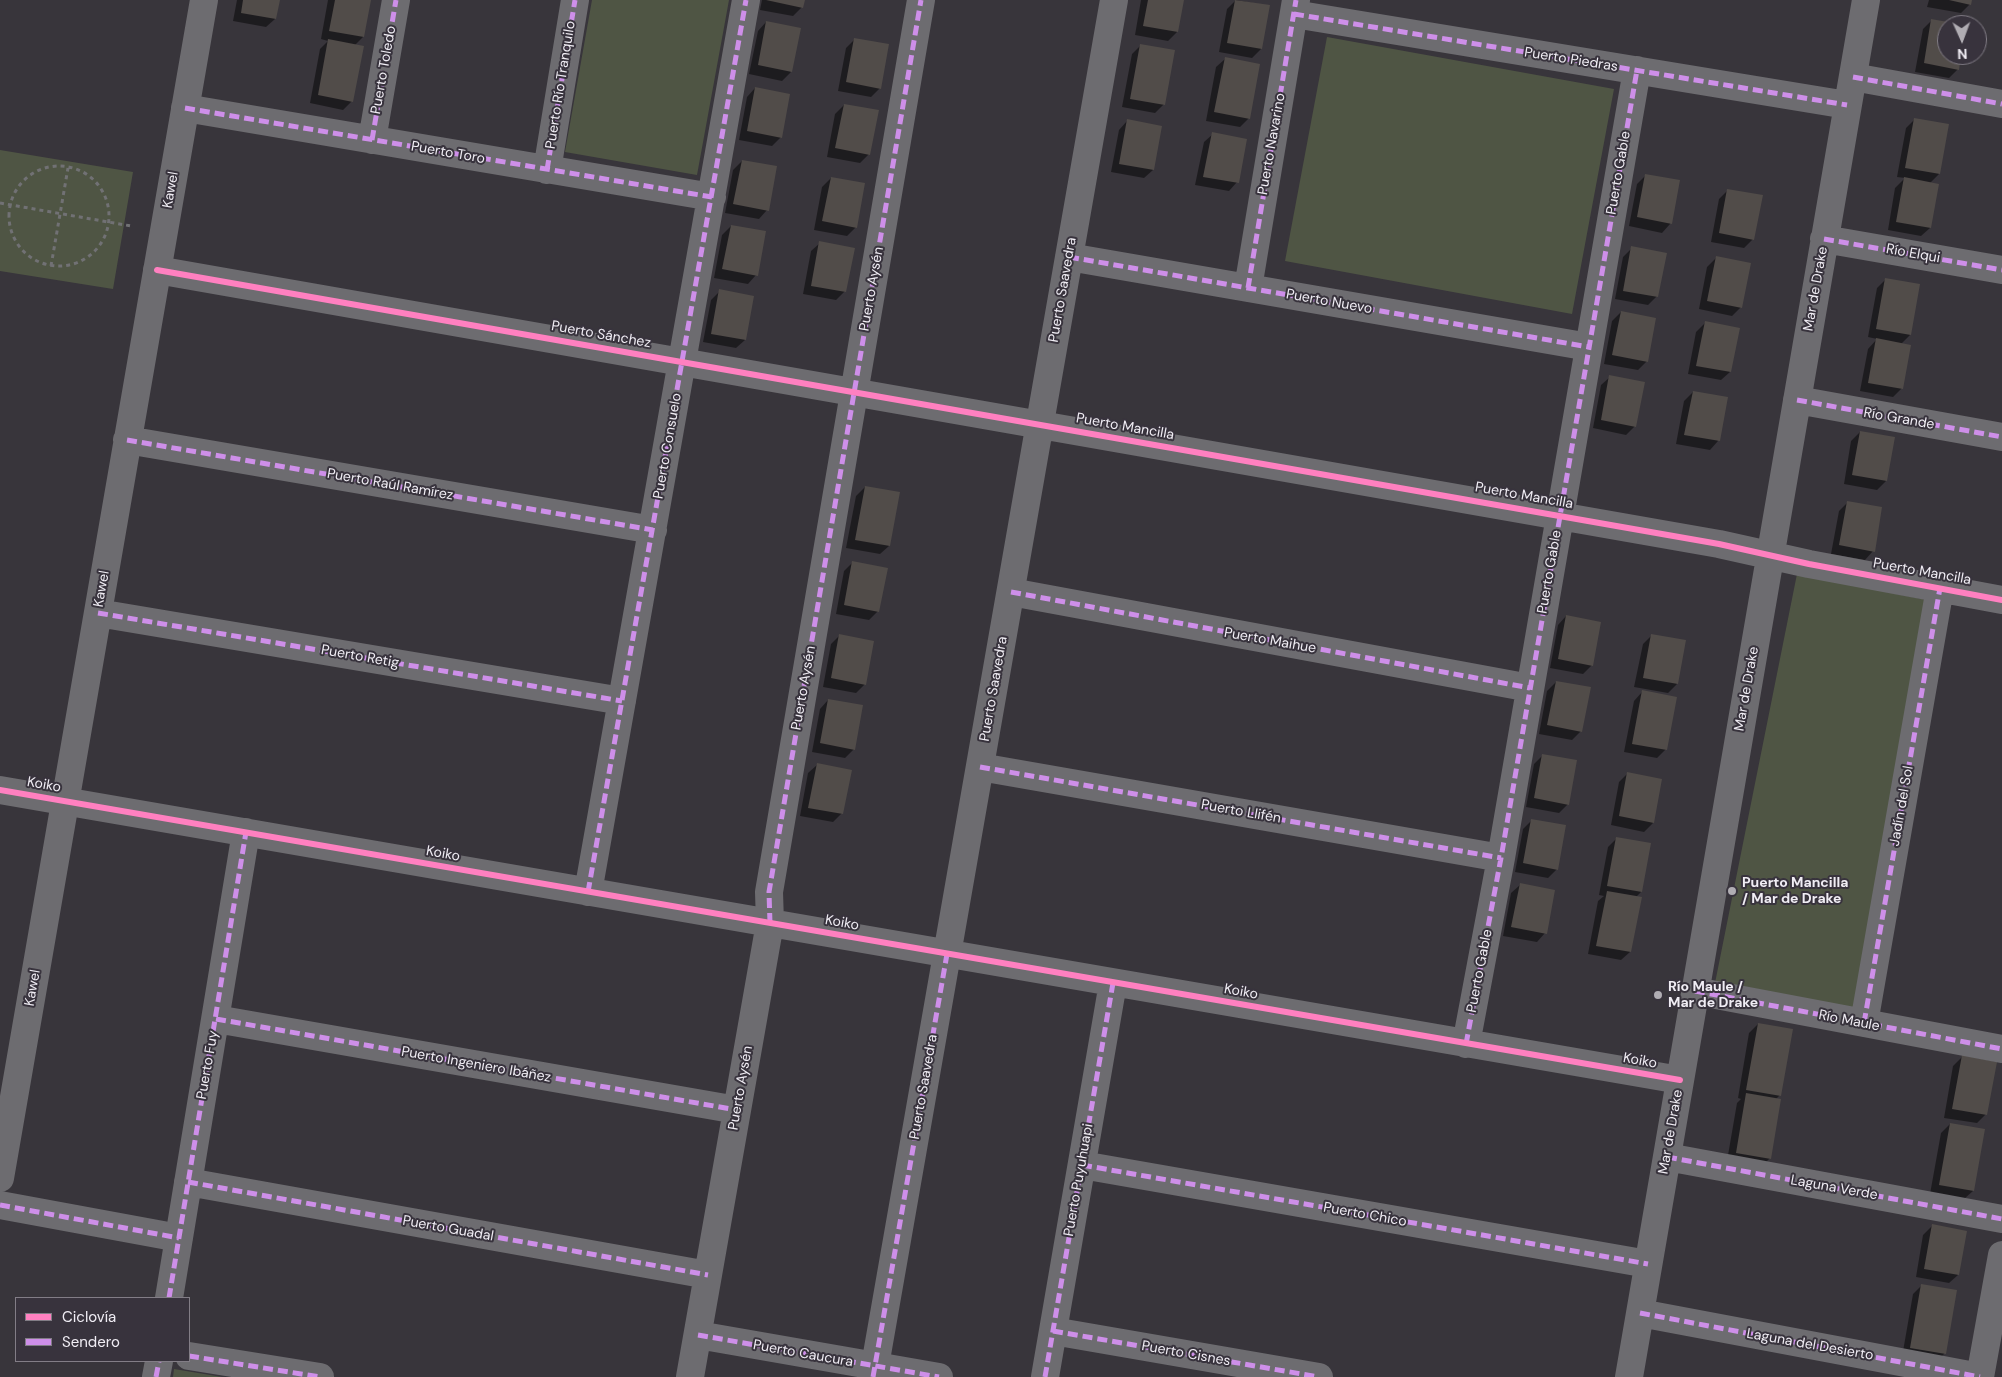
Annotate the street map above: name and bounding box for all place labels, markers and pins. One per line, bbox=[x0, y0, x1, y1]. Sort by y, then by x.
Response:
place label: Puerto Mancilla / Mar de Drake bbox=[1742, 875, 1848, 908]
marker: Puerto Mancilla / Mar de Drake bbox=[1726, 885, 1738, 897]
place label: Río Maule / Mar de Drake bbox=[1668, 979, 1758, 1012]
marker: Río Maule / Mar de Drake bbox=[1652, 989, 1664, 1001]

